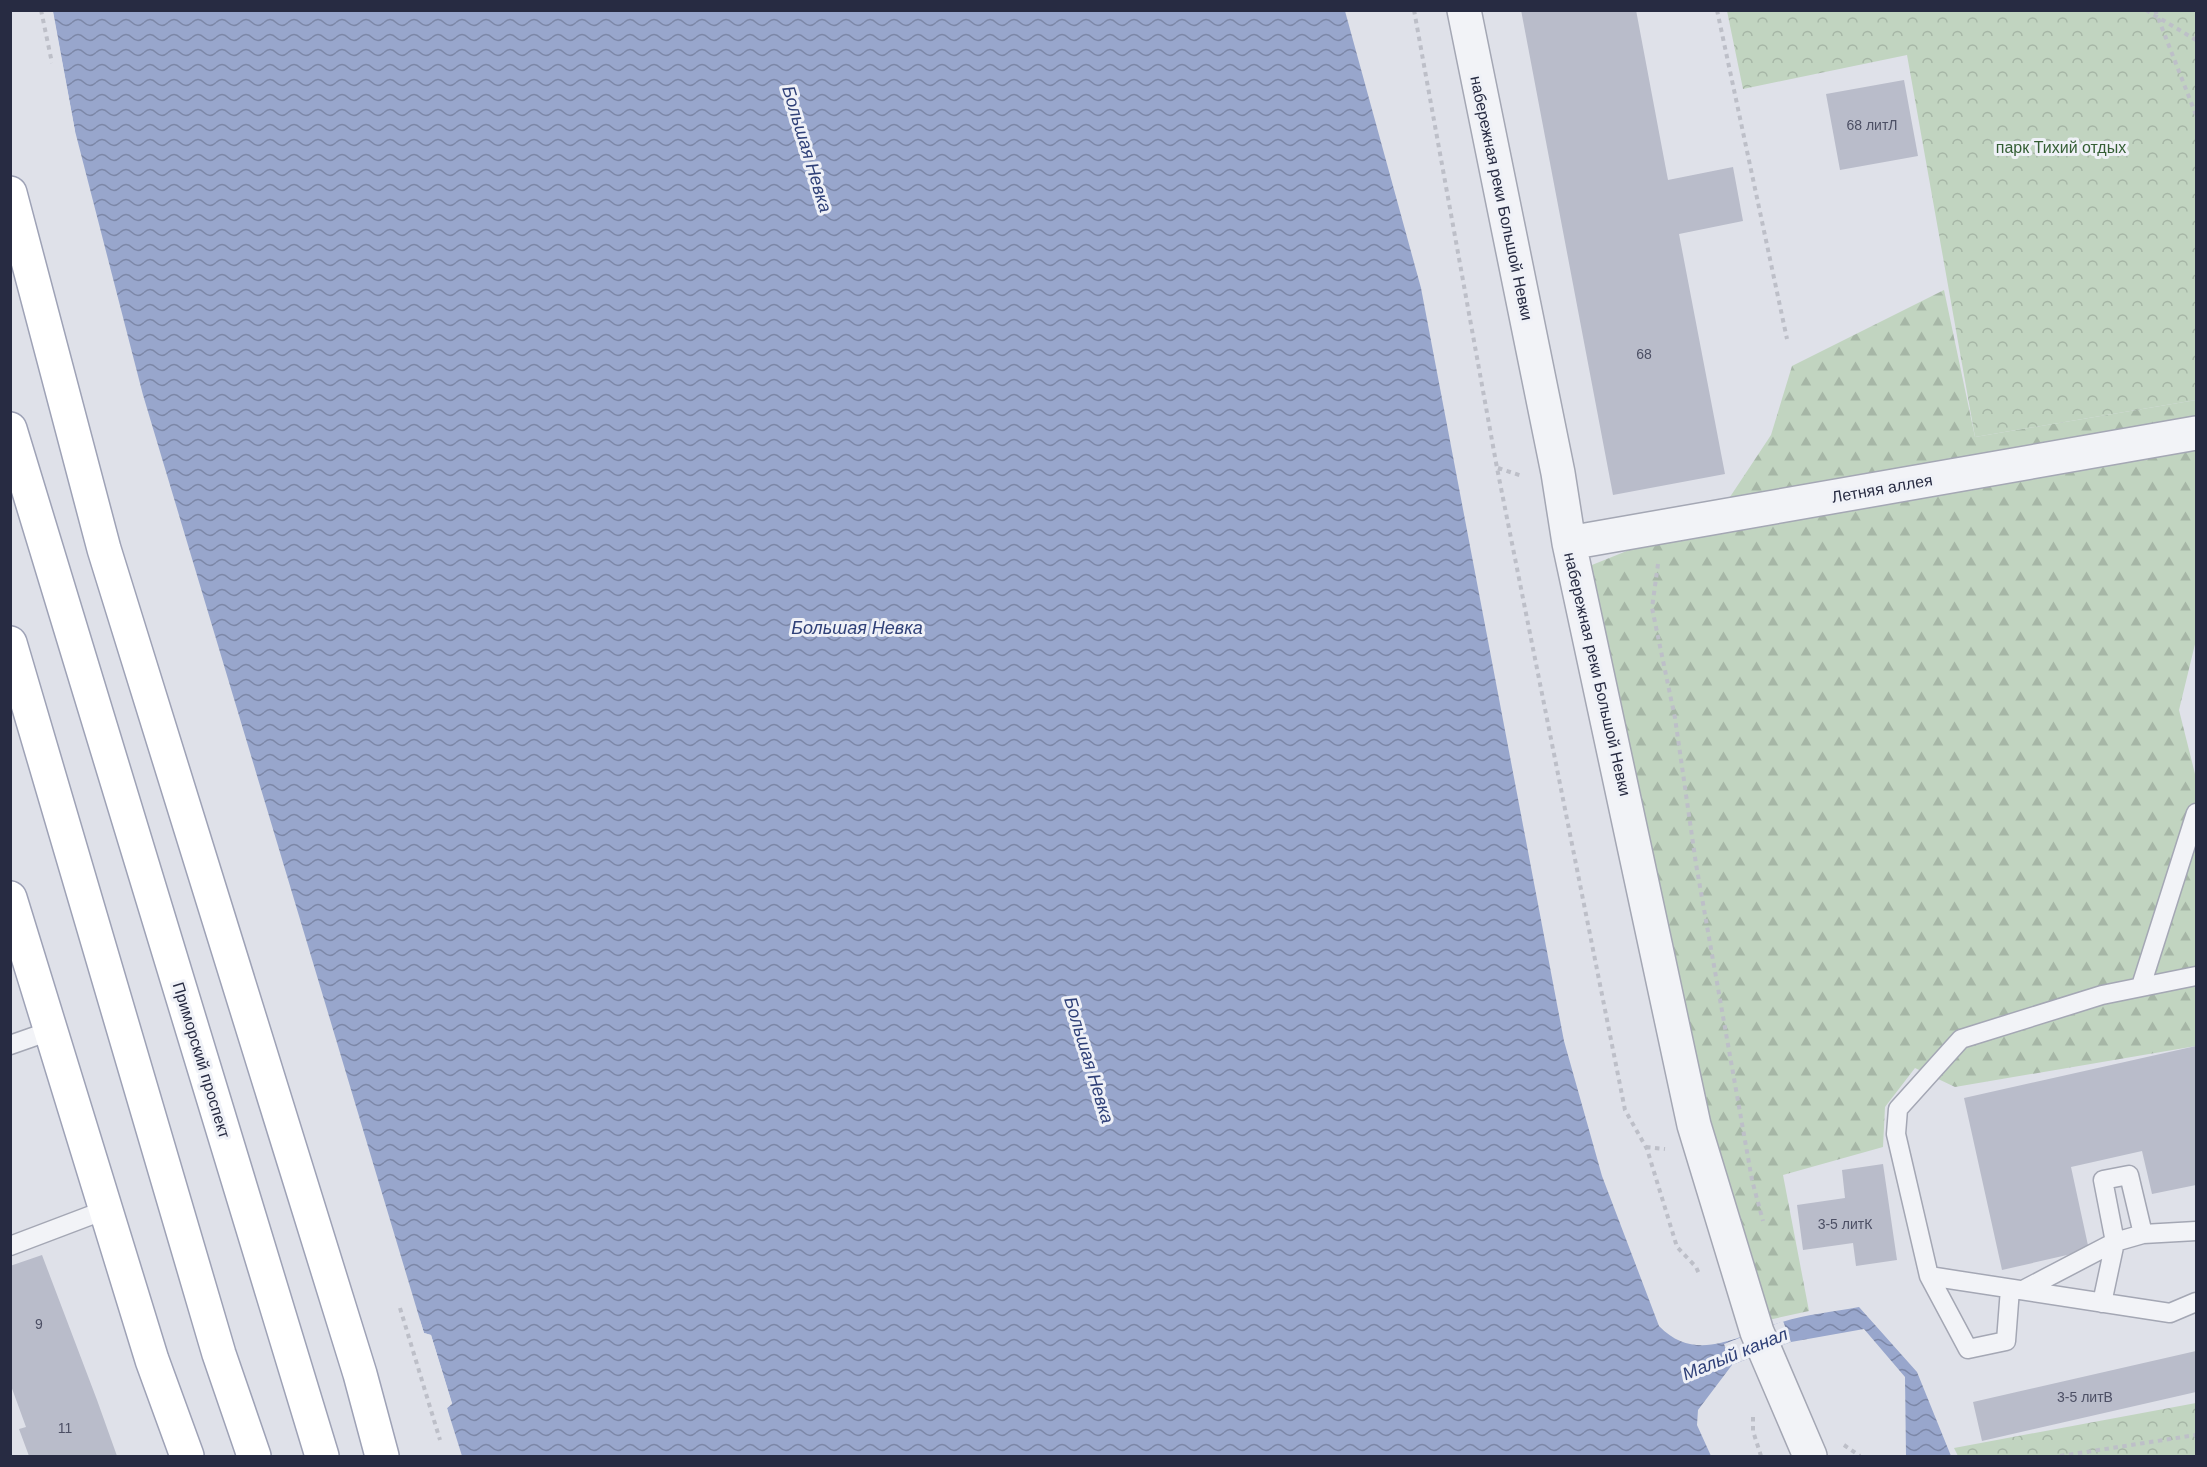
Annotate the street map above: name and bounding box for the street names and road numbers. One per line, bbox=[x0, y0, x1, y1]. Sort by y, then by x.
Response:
street label: набережная реки Большой Невки bbox=[1467, 74, 1536, 322]
street label: Летняя аллея bbox=[1830, 471, 1934, 506]
street label: набережная реки Большой Невки bbox=[1561, 551, 1634, 798]
street label: Приморский проспект bbox=[170, 980, 234, 1141]

